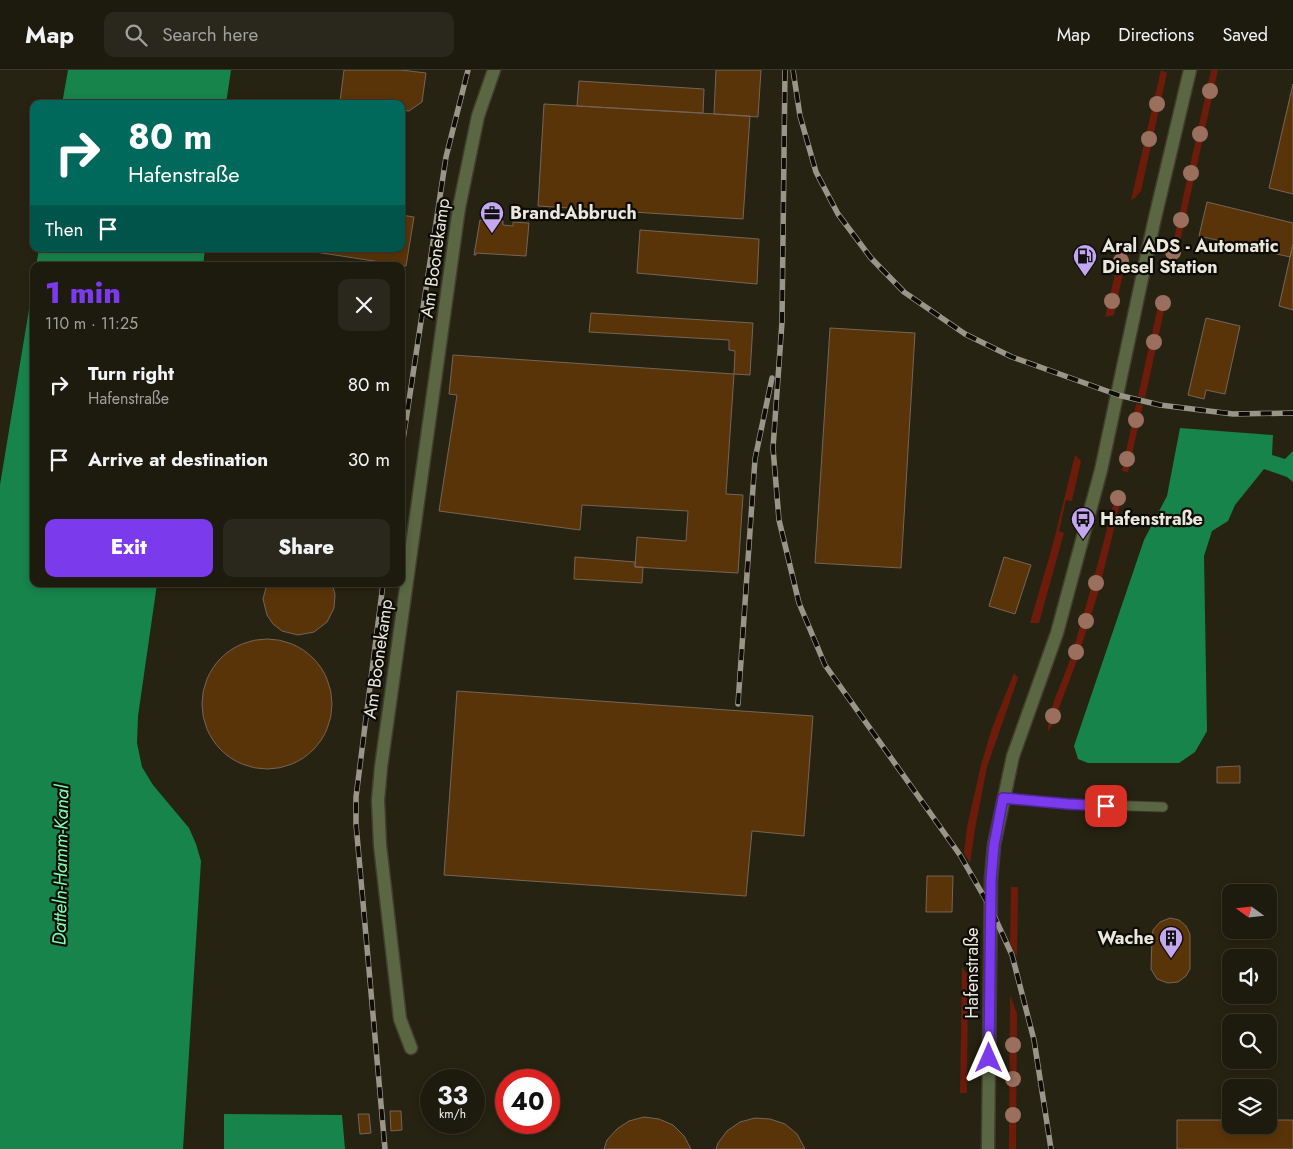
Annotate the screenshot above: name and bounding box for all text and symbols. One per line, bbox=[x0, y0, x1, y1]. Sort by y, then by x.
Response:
search box bbox=[104, 12, 454, 57]
text: Map bbox=[25, 17, 74, 52]
icon: search bbox=[122, 21, 150, 49]
text: Search here bbox=[162, 21, 258, 48]
text: Map bbox=[1057, 22, 1090, 48]
text: Directions bbox=[1118, 22, 1194, 48]
text: Saved bbox=[1222, 22, 1268, 48]
text: 80 m bbox=[128, 112, 212, 162]
icon: right bbox=[45, 120, 110, 185]
text: Hafenstraße bbox=[128, 158, 240, 190]
street label: Am Boonekamp bbox=[414, 196, 456, 320]
office icon: Brand-Abbruch bbox=[479, 200, 505, 234]
place label: Brand-Abbruch bbox=[510, 200, 637, 226]
icon: arrive bbox=[94, 215, 122, 243]
text: Then bbox=[45, 216, 84, 243]
place label: Aral ADS - Automatic Diesel Station bbox=[1101, 233, 1279, 280]
fuel station icon: Aral ADS - Automatic Diesel Station bbox=[1072, 243, 1098, 277]
text: 1 min bbox=[45, 271, 121, 314]
button: close bbox=[338, 279, 390, 331]
text: 110 m · 11:25 bbox=[45, 312, 138, 335]
text: Turn right bbox=[88, 360, 174, 387]
icon: right bbox=[45, 371, 73, 399]
text: 80 m bbox=[348, 371, 390, 398]
text: Hafenstraße bbox=[88, 387, 169, 410]
icon: arrive bbox=[45, 446, 73, 474]
text: Arrive at destination bbox=[88, 446, 268, 473]
text: 30 m bbox=[348, 446, 390, 473]
bus stop icon: Hafenstraße bbox=[1070, 506, 1096, 540]
place label: Hafenstraße bbox=[1100, 506, 1203, 532]
button: Exit bbox=[45, 519, 213, 577]
button: Share bbox=[223, 519, 390, 577]
street label: Am Boonekamp bbox=[357, 597, 399, 721]
water label: Datteln-Hamm-Kanal bbox=[46, 784, 75, 946]
pin bbox=[1085, 785, 1127, 827]
icon: arrive bbox=[1092, 792, 1120, 820]
north arrow bbox=[1222, 884, 1278, 939]
map controls bbox=[1222, 884, 1277, 1134]
place label: Wache bbox=[1097, 925, 1154, 951]
building icon: Wache bbox=[1158, 925, 1184, 959]
street label: Hafenstraße bbox=[959, 927, 985, 1019]
button: sound bbox=[1222, 949, 1277, 1004]
button: search bbox=[1222, 1014, 1277, 1069]
position arrow bbox=[962, 1031, 1014, 1083]
speed limit sign: 40 bbox=[495, 1069, 560, 1134]
text: 33 bbox=[437, 1077, 468, 1113]
button: layers bbox=[1222, 1079, 1277, 1134]
text: km/h bbox=[439, 1105, 466, 1123]

